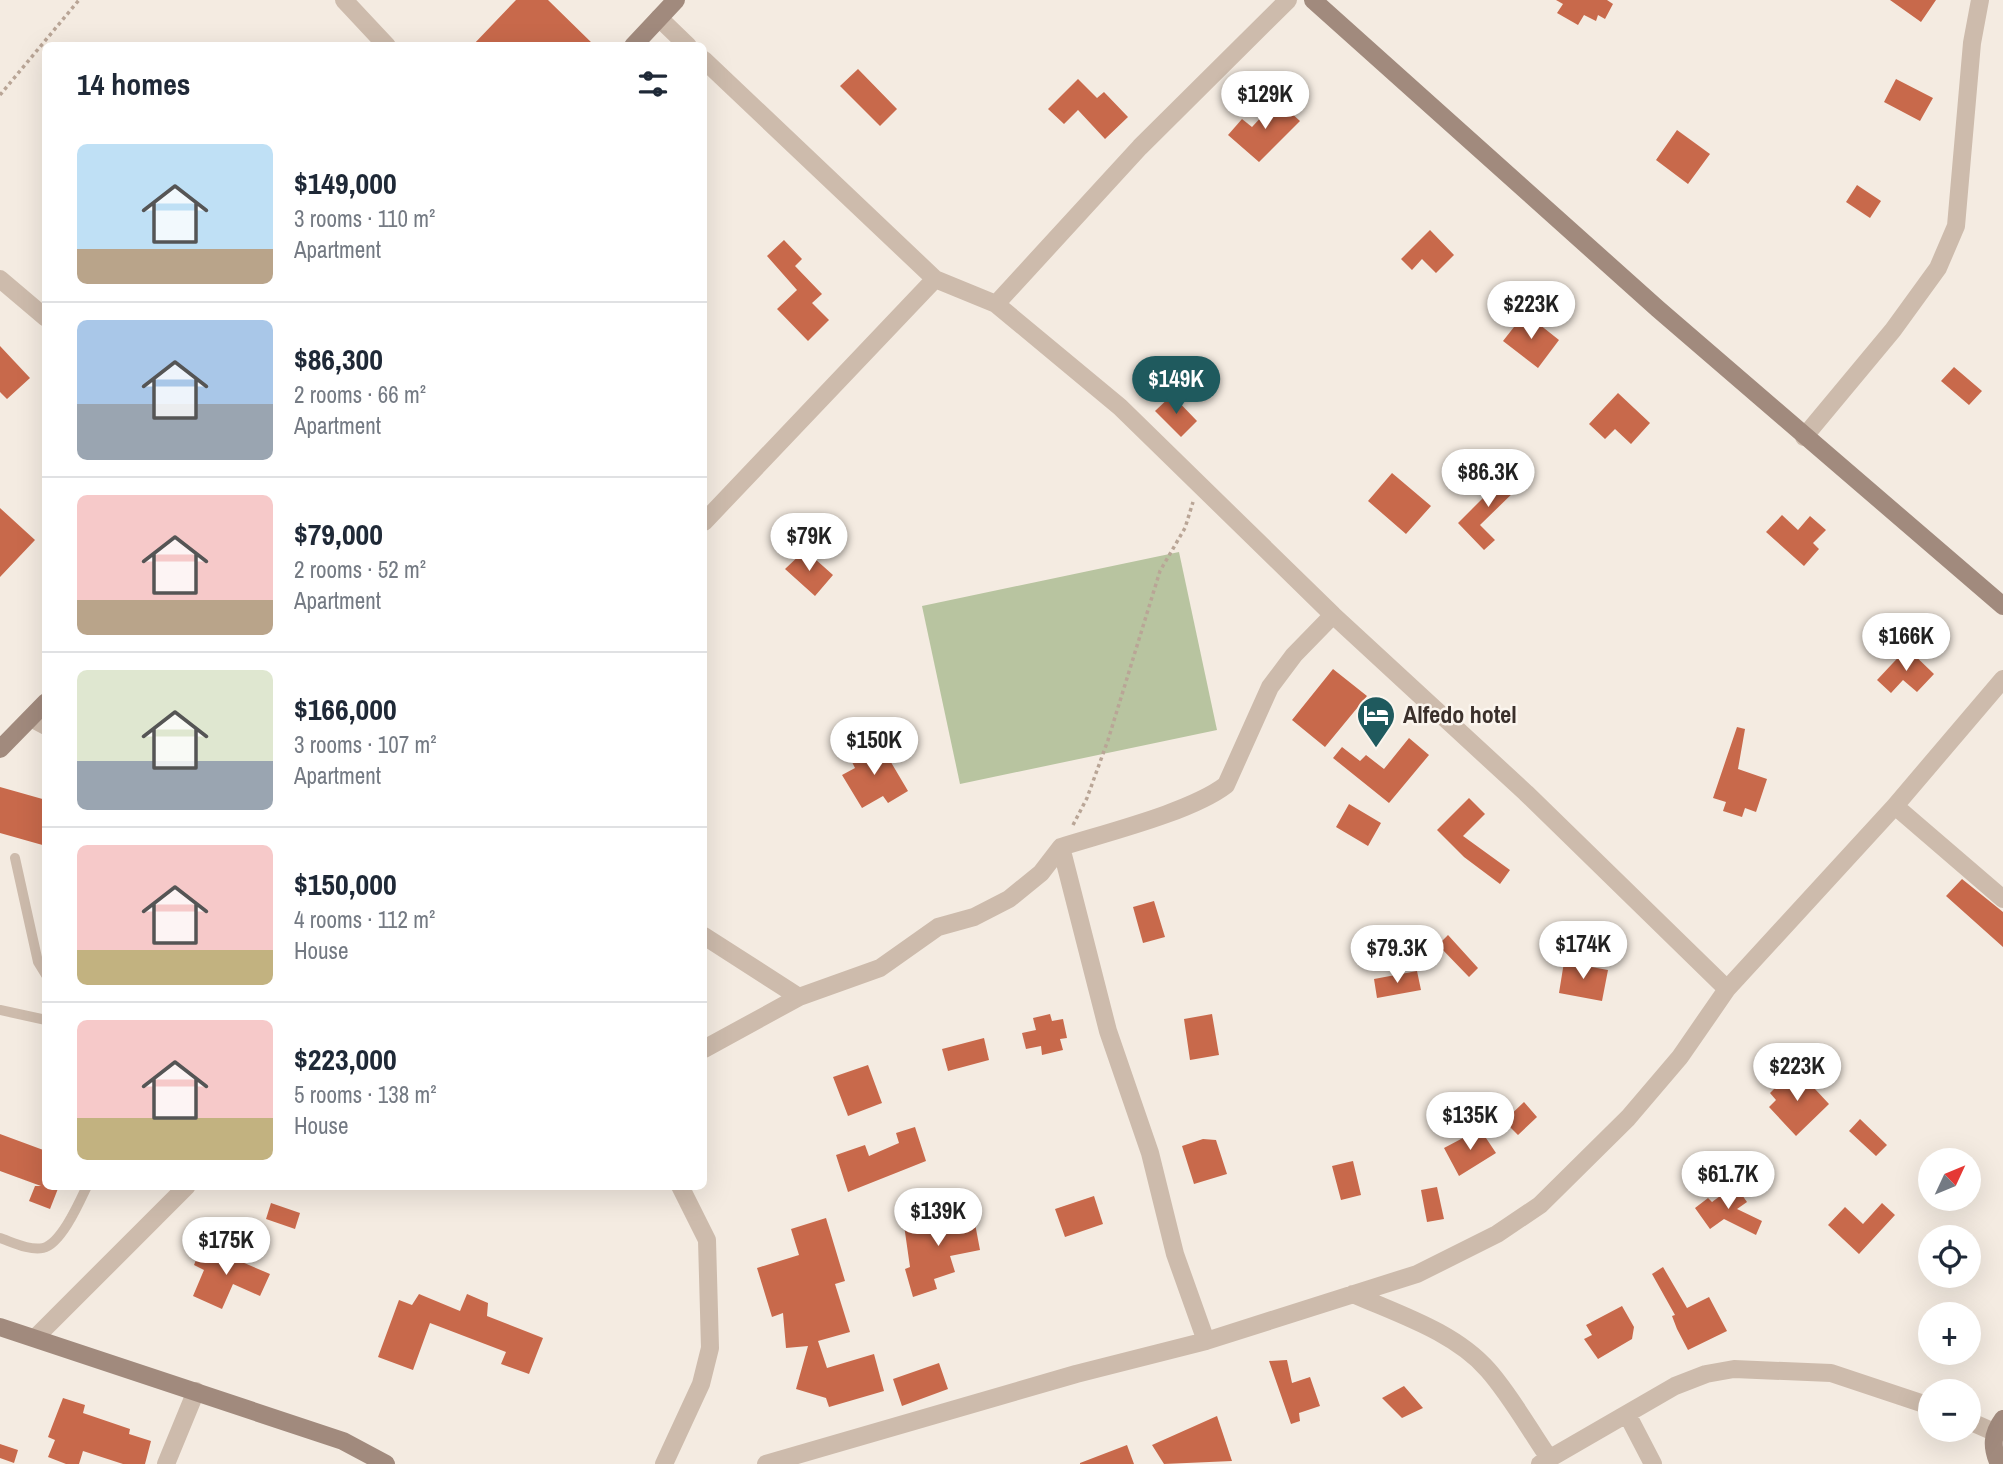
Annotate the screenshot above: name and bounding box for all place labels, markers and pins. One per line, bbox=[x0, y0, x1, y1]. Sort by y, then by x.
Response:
pin: $129K bbox=[1216, 72, 1314, 131]
pin: $223K bbox=[1482, 282, 1580, 341]
pin: $149K bbox=[1127, 356, 1225, 416]
pin: $86.3K bbox=[1431, 449, 1545, 509]
pin: $79K bbox=[768, 514, 850, 573]
pin: $166K bbox=[1857, 614, 1955, 673]
hotel icon: Alfedo hotel bbox=[1355, 694, 1397, 749]
place label: Alfedo hotel bbox=[1403, 698, 1517, 730]
pin: $150K bbox=[825, 718, 923, 777]
pin: $174K bbox=[1534, 922, 1632, 981]
pin: $79.3K bbox=[1340, 926, 1454, 985]
pin: $223K bbox=[1748, 1044, 1846, 1103]
pin: $135K bbox=[1421, 1092, 1519, 1152]
pin: $61.7K bbox=[1671, 1152, 1785, 1211]
pin: $139K bbox=[889, 1188, 987, 1248]
pin: $175K bbox=[177, 1218, 275, 1277]

